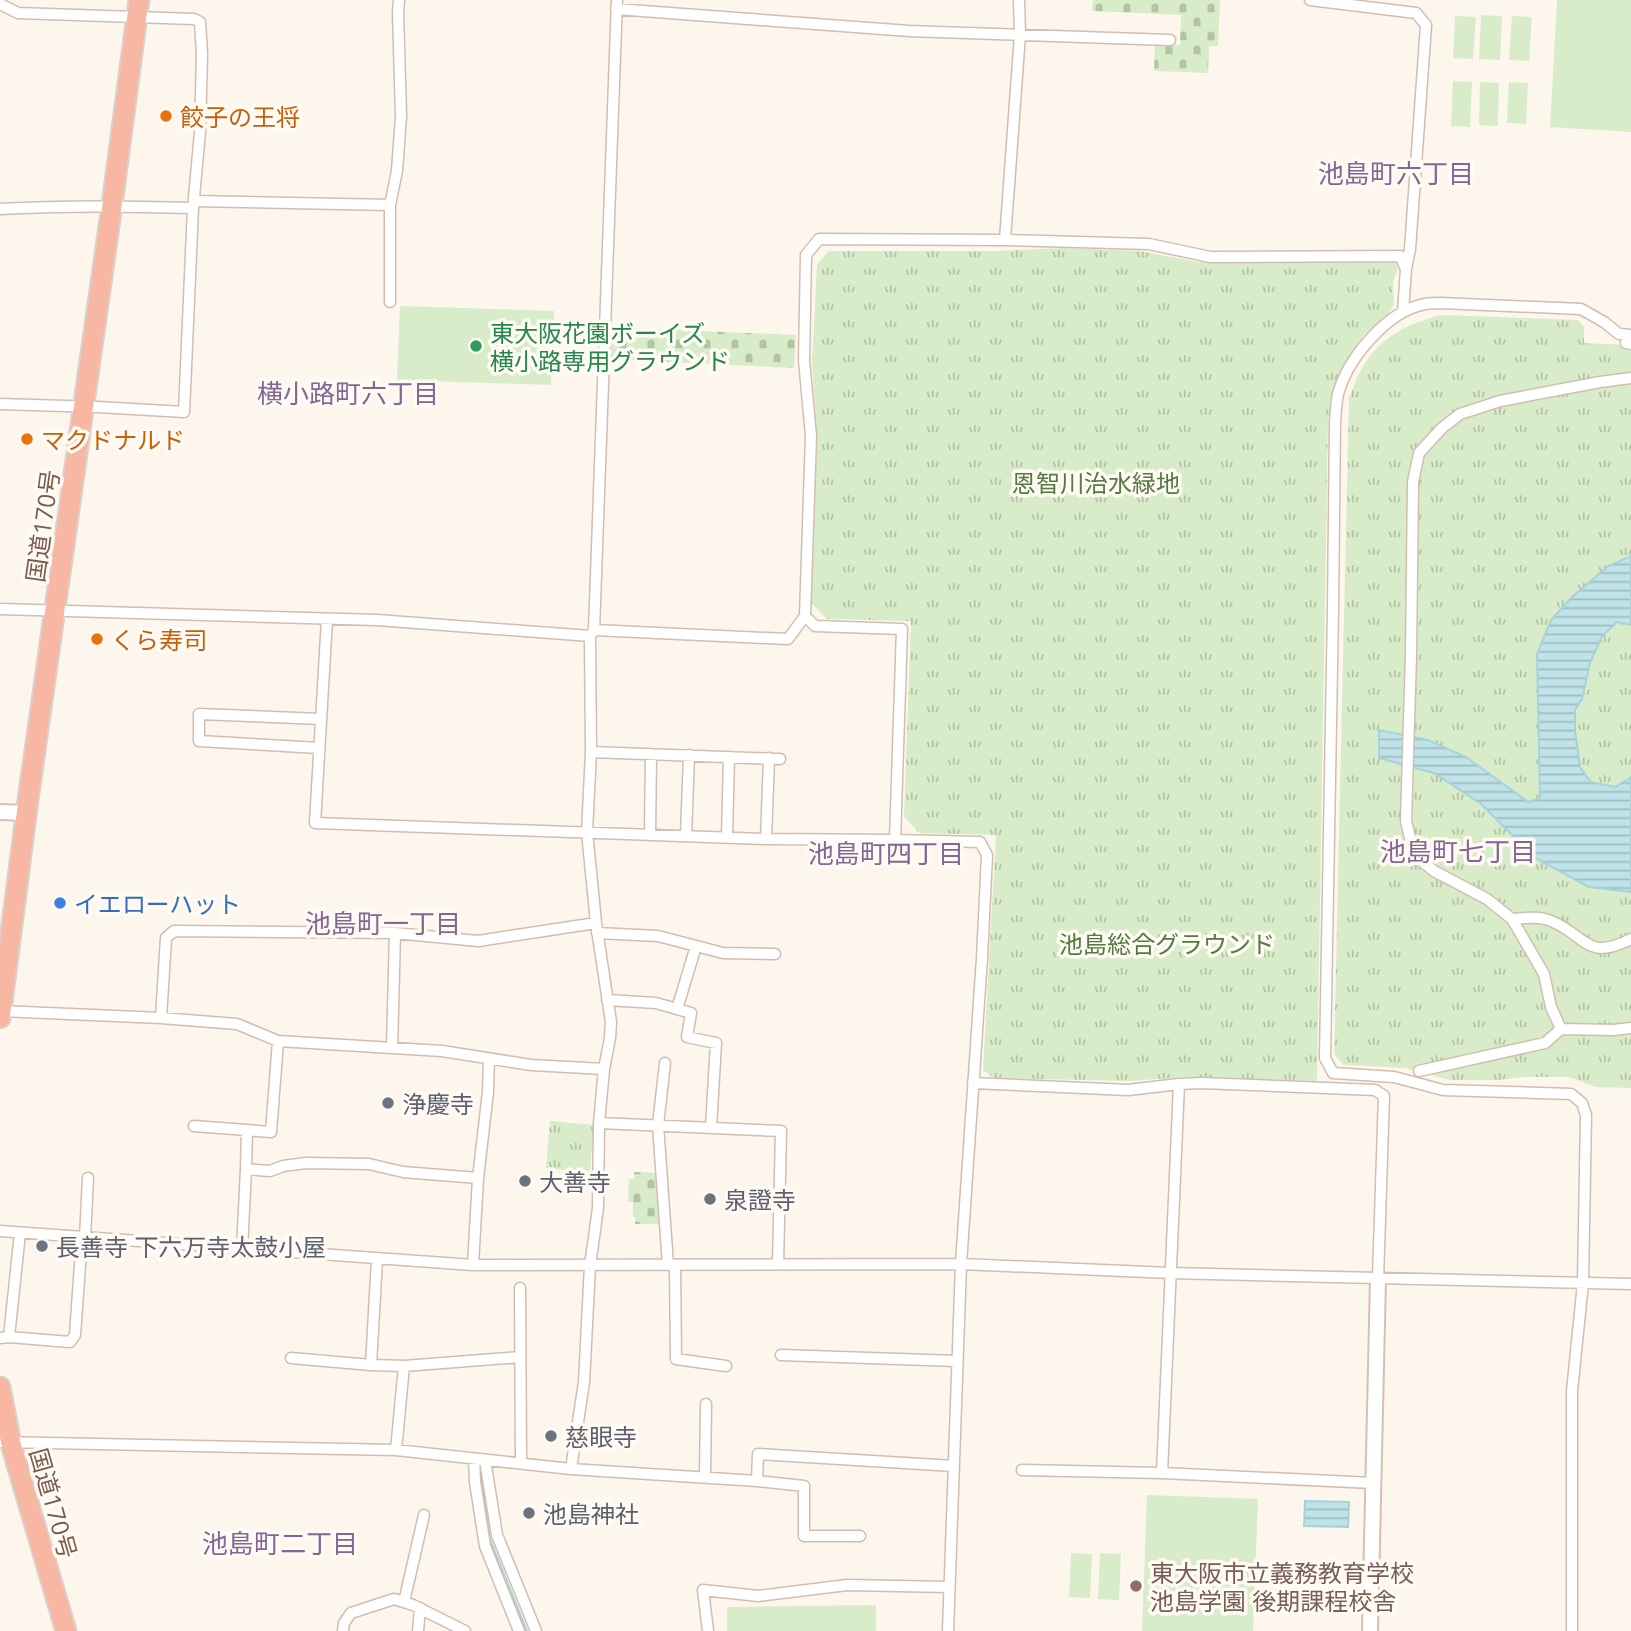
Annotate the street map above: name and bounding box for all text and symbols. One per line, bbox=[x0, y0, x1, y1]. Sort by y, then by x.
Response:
place label: 餃子の王将 bbox=[180, 100, 300, 133]
marker: 餃子の王将 bbox=[158, 108, 174, 124]
district label: 池島町六丁目 bbox=[1318, 155, 1474, 191]
place label: 東大阪花園ボーイズ 横小路専用グラウンド bbox=[490, 316, 730, 377]
marker: 東大阪花園ボーイズ 横小路専用グラウンド bbox=[468, 338, 484, 354]
district label: 横小路町六丁目 bbox=[257, 375, 439, 411]
place label: マクドナルド bbox=[41, 423, 185, 456]
marker: マクドナルド bbox=[19, 431, 35, 447]
park label: 恩智川治水緑地 bbox=[1012, 466, 1180, 499]
street label: 国道170号 bbox=[18, 468, 66, 584]
place label: くら寿司 bbox=[111, 623, 207, 656]
marker: くら寿司 bbox=[89, 631, 105, 647]
district label: 池島町七丁目 bbox=[1380, 833, 1536, 869]
district label: 池島町四丁目 bbox=[808, 835, 964, 871]
place label: イエローハット bbox=[74, 887, 241, 920]
marker: イエローハット bbox=[52, 895, 68, 911]
district label: 池島町一丁目 bbox=[305, 905, 461, 941]
park label: 池島総合グラウンド bbox=[1059, 927, 1275, 960]
place label: 浄慶寺 bbox=[402, 1087, 474, 1120]
marker: 浄慶寺 bbox=[380, 1095, 396, 1111]
place label: 大善寺 bbox=[539, 1165, 611, 1198]
marker: 大善寺 bbox=[517, 1173, 533, 1189]
place label: 泉證寺 bbox=[724, 1183, 796, 1216]
marker: 泉證寺 bbox=[702, 1191, 718, 1207]
place label: 長善寺 下六万寺太鼓小屋 bbox=[56, 1230, 326, 1263]
marker: 長善寺 下六万寺太鼓小屋 bbox=[34, 1238, 50, 1254]
place label: 慈眼寺 bbox=[565, 1420, 637, 1453]
marker: 慈眼寺 bbox=[543, 1428, 559, 1444]
street label: 国道170号 bbox=[23, 1444, 85, 1562]
place label: 池島神社 bbox=[543, 1497, 639, 1530]
marker: 池島神社 bbox=[521, 1505, 537, 1521]
district label: 池島町二丁目 bbox=[202, 1525, 358, 1561]
place label: 東大阪市立義務教育学校 池島学園 後期課程校舎 bbox=[1150, 1556, 1414, 1617]
marker: 東大阪市立義務教育学校 池島学園 後期課程校舎 bbox=[1128, 1578, 1144, 1594]

